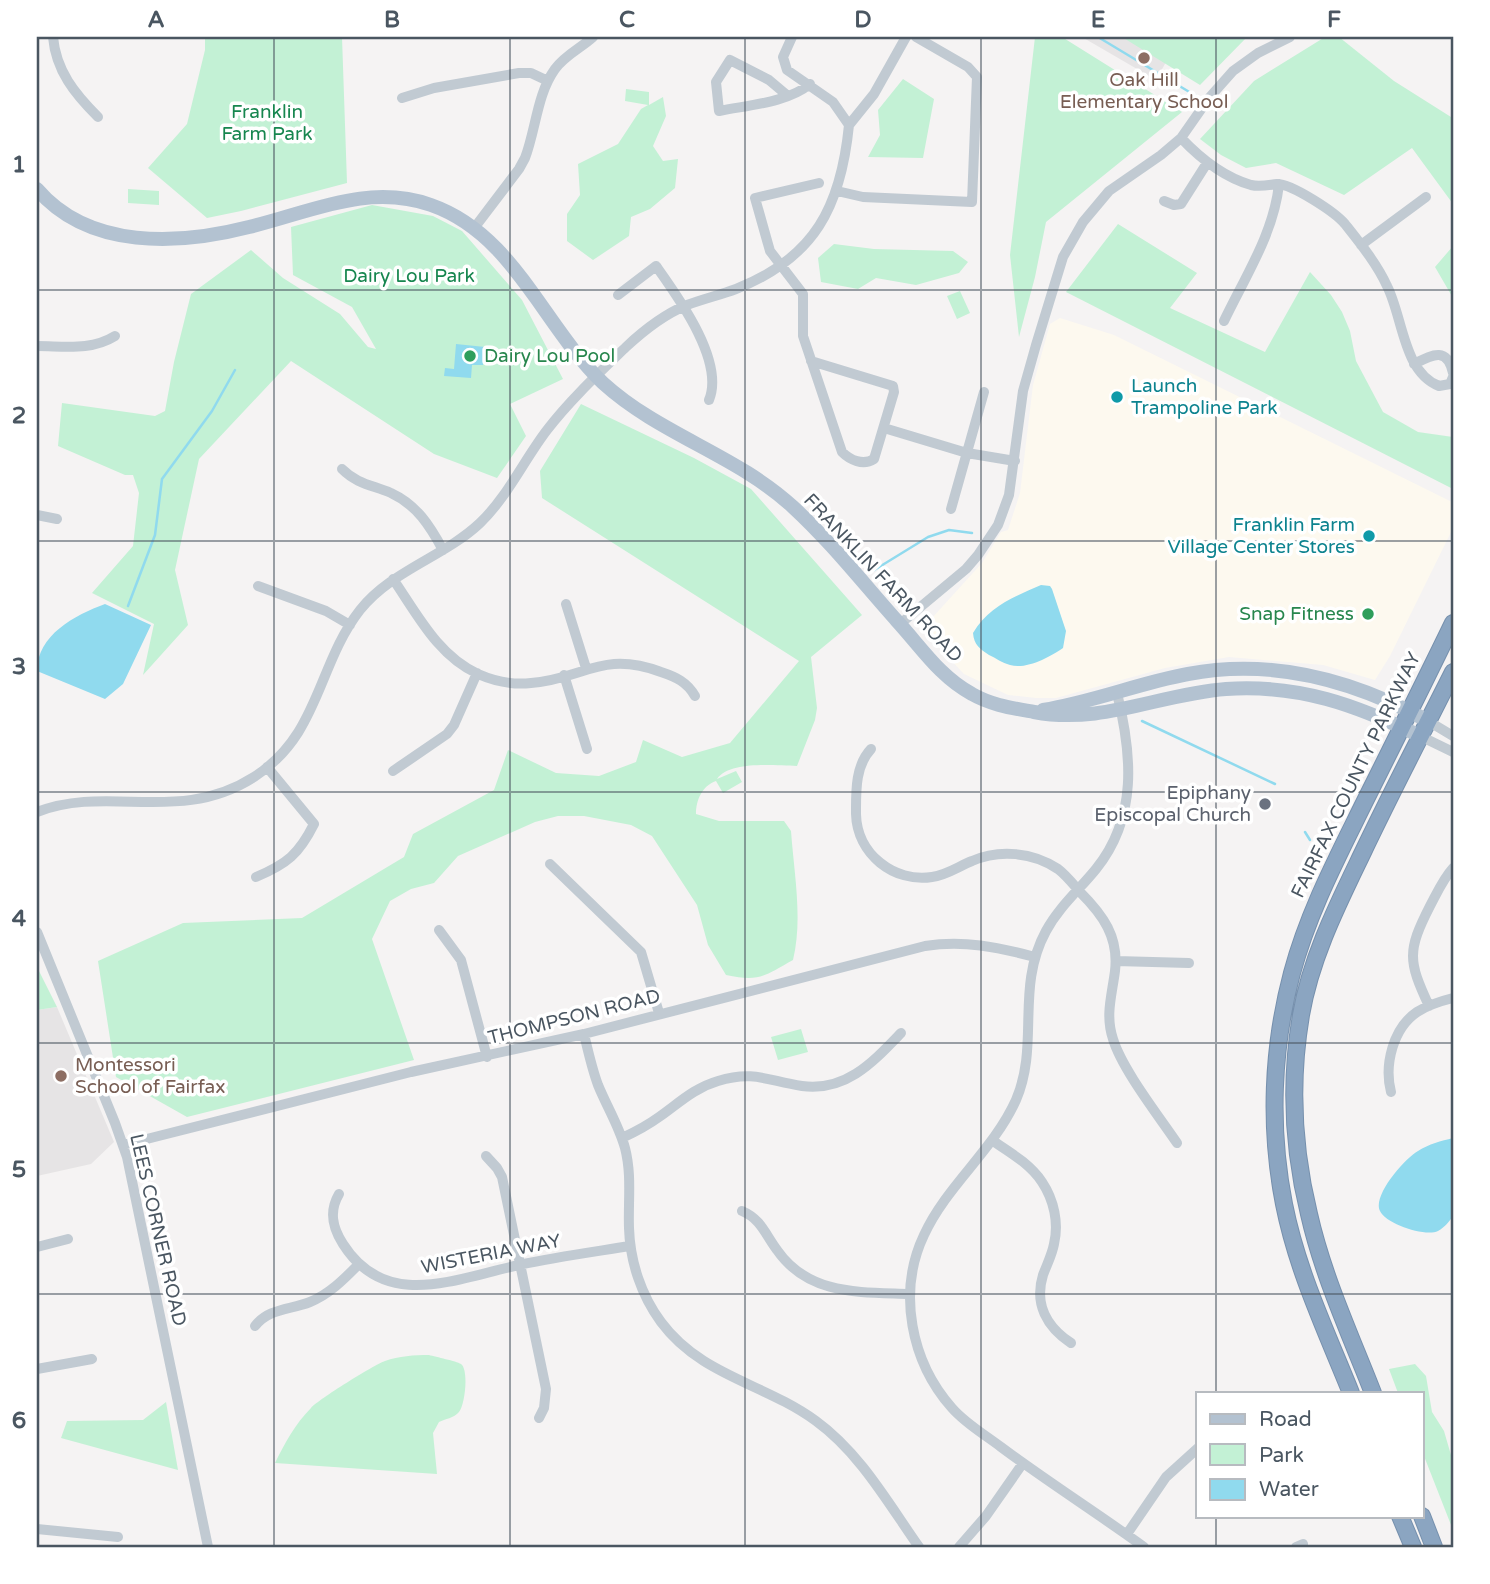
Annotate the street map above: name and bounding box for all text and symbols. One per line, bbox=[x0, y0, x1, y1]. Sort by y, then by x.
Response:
text: A bbox=[147, 6, 165, 34]
text: B bbox=[384, 6, 400, 34]
text: C bbox=[619, 6, 635, 34]
text: D bbox=[854, 6, 872, 34]
text: E bbox=[1091, 6, 1105, 34]
text: F bbox=[1327, 6, 1341, 34]
marker: Oak Hill Elementary School bbox=[1136, 50, 1152, 66]
place label: Oak Hill Elementary School bbox=[1060, 69, 1228, 113]
park label: Franklin Farm Park bbox=[221, 101, 313, 145]
text: 1 bbox=[12, 151, 26, 179]
park label: Dairy Lou Park bbox=[343, 265, 475, 287]
place label: Dairy Lou Pool bbox=[484, 345, 615, 367]
marker: Dairy Lou Pool bbox=[462, 348, 478, 364]
place label: Launch Trampoline Park bbox=[1131, 375, 1278, 419]
marker: Launch Trampoline Park bbox=[1109, 389, 1125, 405]
text: 2 bbox=[12, 402, 26, 430]
street label: FRANKLIN FARM ROAD bbox=[799, 489, 967, 667]
place label: Franklin Farm Village Center Stores bbox=[1168, 514, 1355, 558]
marker: Franklin Farm Village Center Stores bbox=[1361, 528, 1377, 544]
place label: Snap Fitness bbox=[1239, 603, 1354, 625]
marker: Snap Fitness bbox=[1360, 606, 1376, 622]
street label: FAIRFAX COUNTY PARKWAY bbox=[1287, 649, 1425, 901]
text: 3 bbox=[12, 653, 26, 681]
place label: Epiphany Episcopal Church bbox=[1094, 782, 1251, 826]
marker: Epiphany Episcopal Church bbox=[1257, 796, 1273, 812]
text: 4 bbox=[12, 905, 27, 933]
street label: THOMPSON ROAD bbox=[486, 985, 662, 1049]
place label: Montessori School of Fairfax bbox=[75, 1054, 226, 1098]
marker: Montessori School of Fairfax bbox=[53, 1068, 69, 1084]
street label: LEES CORNER ROAD bbox=[125, 1132, 191, 1328]
text: 5 bbox=[12, 1156, 26, 1184]
street label: WISTERIA WAY bbox=[419, 1230, 563, 1278]
legend bbox=[1196, 1392, 1424, 1518]
text: 6 bbox=[12, 1407, 26, 1435]
text: Road bbox=[1259, 1407, 1312, 1432]
text: Park bbox=[1259, 1443, 1304, 1468]
text: Water bbox=[1259, 1477, 1319, 1502]

